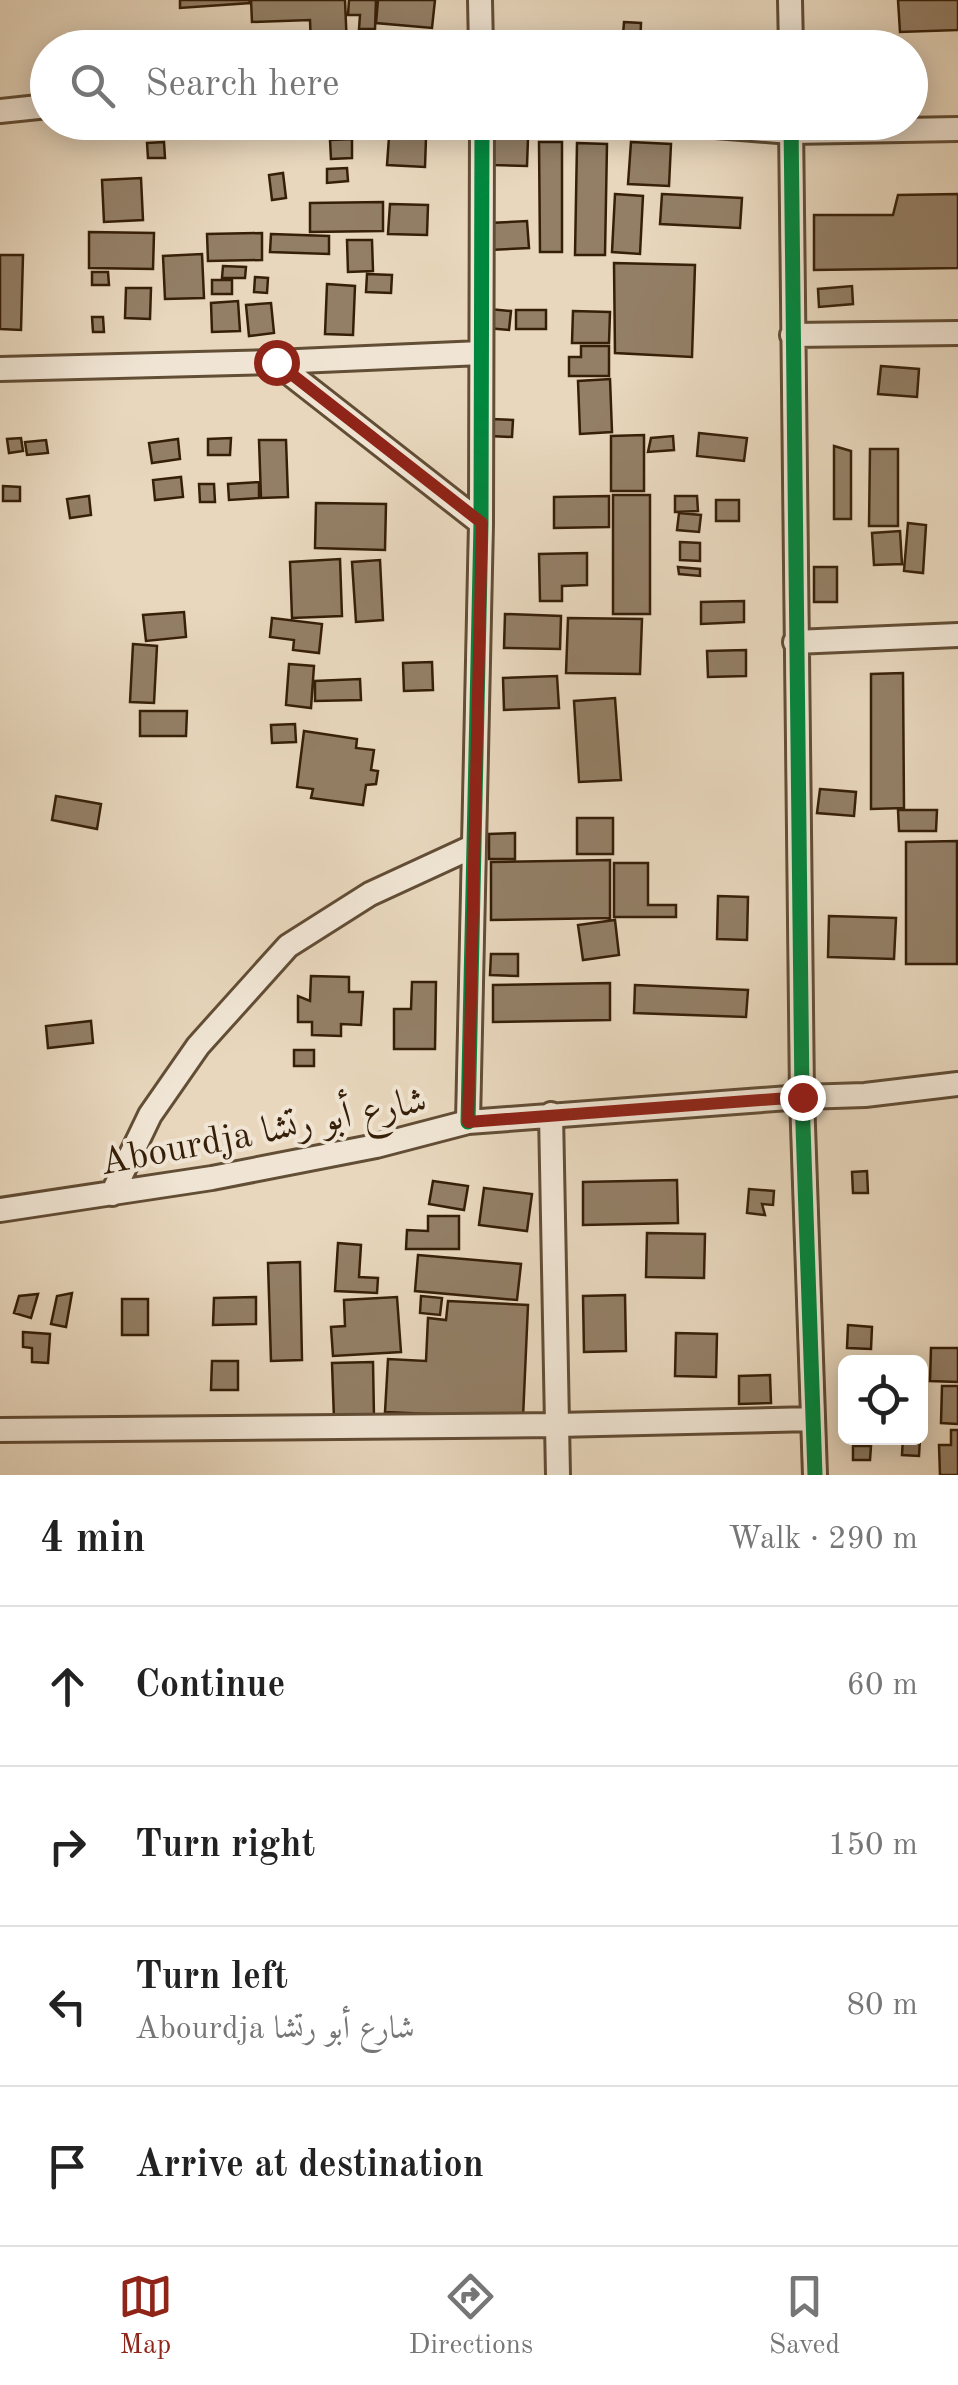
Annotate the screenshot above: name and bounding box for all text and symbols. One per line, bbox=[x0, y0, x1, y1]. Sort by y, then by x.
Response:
search box bbox=[30, 30, 928, 140]
icon: search bbox=[65, 58, 120, 113]
text: Search here bbox=[145, 66, 340, 104]
route start bbox=[254, 340, 300, 386]
street label: Abourdja شارع أبو رتشا bbox=[95, 1073, 432, 1192]
route end bbox=[780, 1075, 826, 1121]
map controls bbox=[838, 1355, 928, 1445]
button: locate bbox=[838, 1355, 928, 1445]
text: 4 min bbox=[40, 1519, 146, 1561]
text: Walk · 290 m bbox=[728, 1524, 918, 1556]
icon: ahead bbox=[40, 1659, 95, 1714]
text: Continue bbox=[135, 1667, 285, 1705]
text: 60 m bbox=[847, 1670, 918, 1702]
icon: right bbox=[40, 1819, 95, 1874]
text: Turn right bbox=[135, 1827, 315, 1865]
text: 150 m bbox=[828, 1830, 918, 1862]
text: Turn left bbox=[135, 1959, 288, 1997]
icon: left bbox=[40, 1979, 95, 2034]
text: 80 m bbox=[847, 1990, 918, 2022]
text: Abourdja شارع أبو رتشا bbox=[135, 2014, 415, 2046]
icon: arrive bbox=[40, 2139, 95, 2194]
text: Arrive at destination bbox=[135, 2147, 484, 2185]
tab: Map bbox=[118, 2269, 173, 2364]
tab: Directions bbox=[409, 2269, 533, 2364]
tab: Saved bbox=[769, 2269, 840, 2364]

